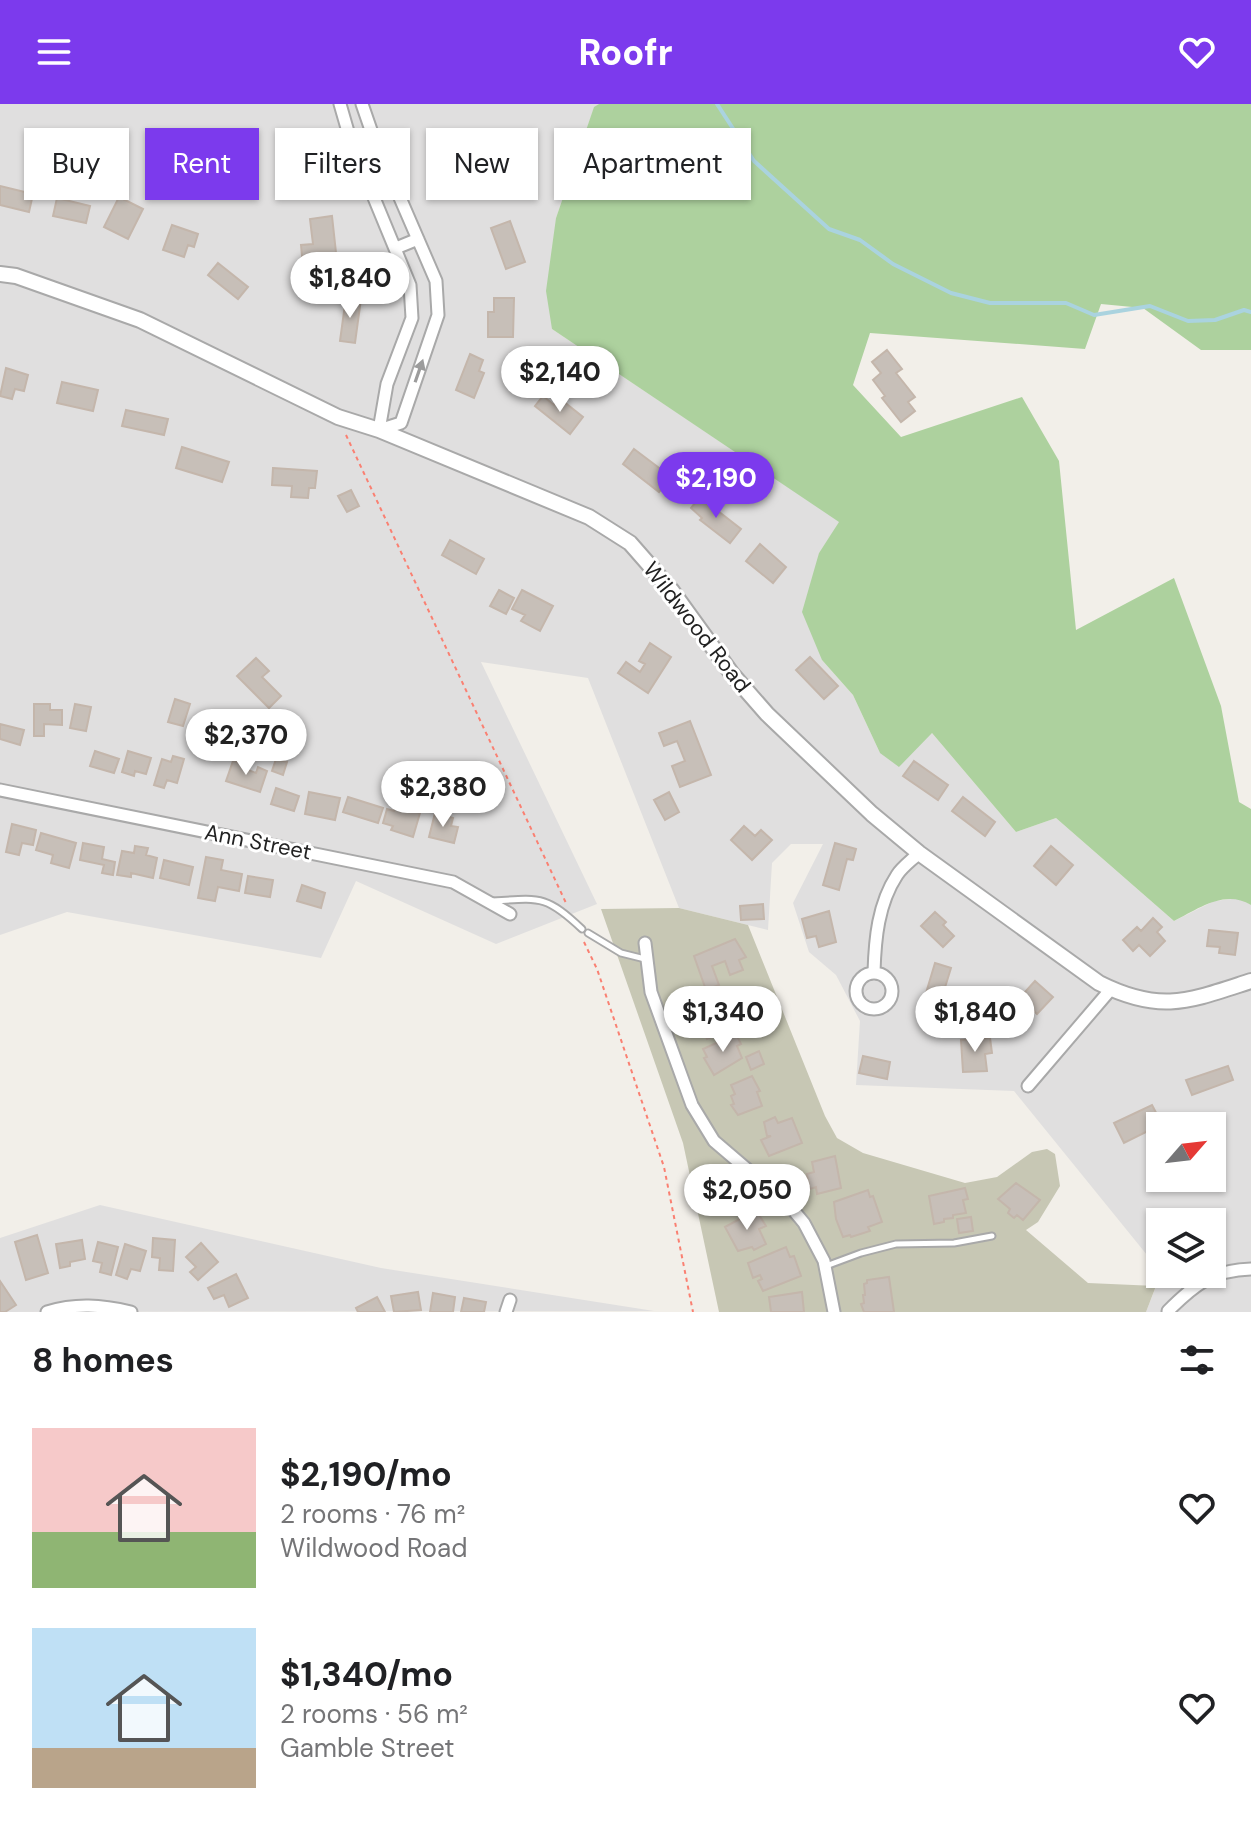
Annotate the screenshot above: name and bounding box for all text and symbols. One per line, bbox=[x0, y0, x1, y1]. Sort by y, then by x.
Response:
text: Roofr bbox=[578, 29, 673, 76]
icon: menu bbox=[32, 30, 76, 74]
icon: heart bbox=[1175, 30, 1219, 74]
chip: Buy bbox=[24, 128, 129, 200]
chip: Rent bbox=[145, 128, 259, 200]
chip: Filters bbox=[275, 128, 410, 200]
chip: New bbox=[426, 128, 538, 200]
chip: Apartment bbox=[554, 128, 751, 200]
pin: $1,840 bbox=[285, 252, 415, 320]
text: $1,840 bbox=[308, 261, 392, 295]
pin: $2,140 bbox=[495, 346, 625, 414]
text: $2,140 bbox=[519, 355, 601, 389]
one-way arrow bbox=[413, 359, 426, 383]
pin: $2,190 bbox=[651, 452, 781, 520]
text: $2,190 bbox=[675, 461, 757, 495]
street label: Wildwood Road bbox=[637, 556, 757, 698]
pin: $2,370 bbox=[181, 709, 311, 777]
text: $2,370 bbox=[204, 718, 288, 752]
pin: $2,380 bbox=[378, 761, 508, 829]
text: $2,380 bbox=[399, 770, 487, 804]
street label: Ann Street bbox=[202, 817, 314, 867]
pin: $1,340 bbox=[658, 986, 788, 1054]
pin: $1,840 bbox=[910, 986, 1040, 1054]
text: $1,340 bbox=[682, 995, 764, 1029]
text: $1,840 bbox=[933, 995, 1017, 1029]
north arrow bbox=[1146, 1112, 1226, 1192]
map controls bbox=[1146, 1112, 1226, 1288]
pin: $2,050 bbox=[682, 1164, 812, 1232]
text: $2,050 bbox=[702, 1173, 792, 1207]
button: layers bbox=[1146, 1208, 1226, 1288]
text: 8 homes bbox=[32, 1338, 174, 1383]
icon: filters bbox=[1175, 1338, 1219, 1382]
text: $2,190/mo bbox=[280, 1452, 452, 1497]
icon: home bbox=[96, 1460, 192, 1556]
icon: heart bbox=[1175, 1486, 1219, 1530]
text: 2 rooms · 76 m² bbox=[280, 1497, 465, 1531]
text: Wildwood Road bbox=[280, 1531, 467, 1565]
text: $1,340/mo bbox=[280, 1652, 453, 1697]
icon: home bbox=[96, 1660, 192, 1756]
icon: heart bbox=[1175, 1686, 1219, 1730]
text: 2 rooms · 56 m² bbox=[280, 1697, 468, 1731]
text: Gamble Street bbox=[280, 1731, 454, 1765]

